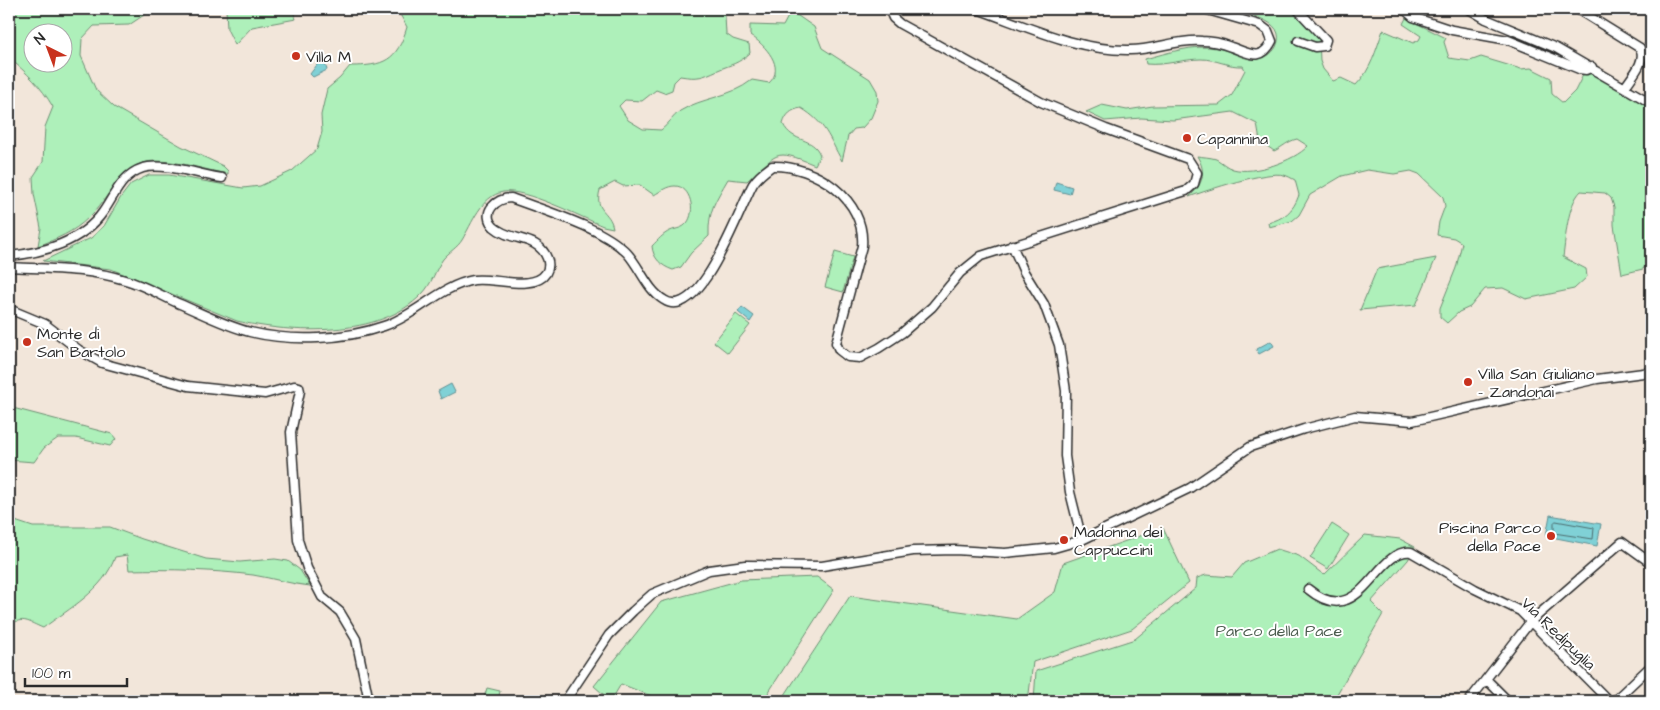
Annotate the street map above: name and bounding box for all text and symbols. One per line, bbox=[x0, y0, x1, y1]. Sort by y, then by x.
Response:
north arrow bbox=[22, 22, 72, 72]
text: N bbox=[30, 29, 50, 49]
place label: Villa M bbox=[306, 46, 351, 68]
marker: Villa M bbox=[290, 50, 302, 62]
place label: Capannina bbox=[1197, 128, 1268, 150]
marker: Capannina bbox=[1181, 132, 1193, 144]
place label: Monte di San Bartolo bbox=[37, 323, 125, 363]
marker: Monte di San Bartolo bbox=[21, 336, 33, 348]
place label: Villa San Giuliano - Zandonai bbox=[1478, 363, 1595, 403]
marker: Villa San Giuliano - Zandonai bbox=[1462, 376, 1474, 388]
place label: Piscina Parco della Pace bbox=[1439, 517, 1541, 557]
place label: Madonna dei Cappuccini bbox=[1074, 521, 1163, 561]
marker: Piscina Parco della Pace bbox=[1545, 530, 1557, 542]
marker: Madonna dei Cappuccini bbox=[1058, 534, 1070, 546]
street label: Via Redipuglia bbox=[1515, 592, 1600, 676]
park label: Parco della Pace bbox=[1216, 620, 1342, 642]
scale bar bbox=[25, 655, 128, 687]
text: 100 m bbox=[32, 663, 71, 684]

